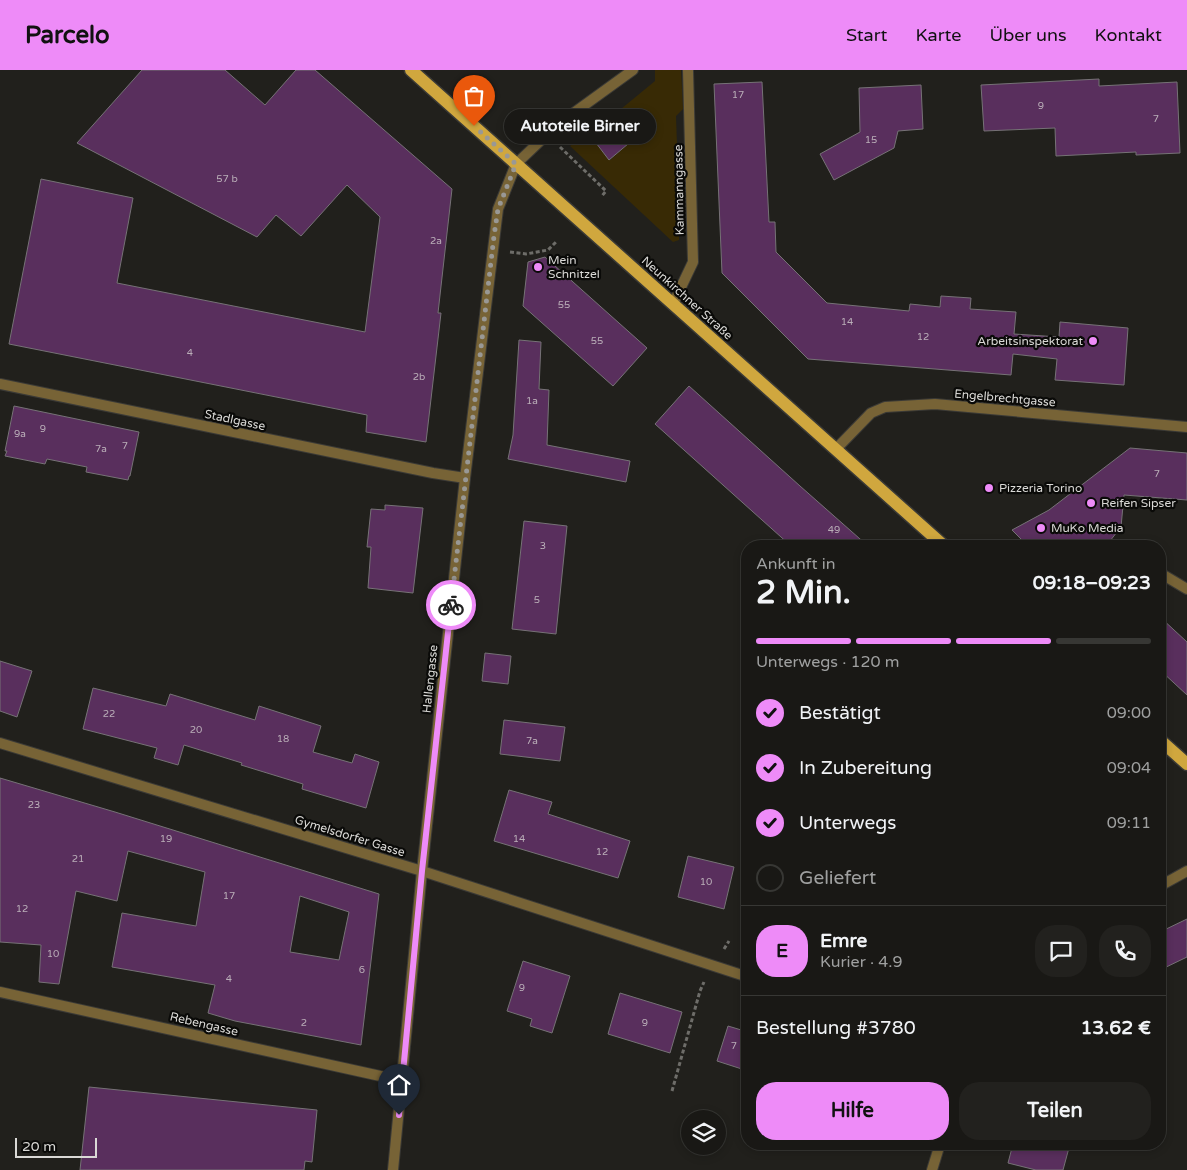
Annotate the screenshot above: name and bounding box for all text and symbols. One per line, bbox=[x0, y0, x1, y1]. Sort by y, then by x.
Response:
text: Parcelo bbox=[25, 21, 110, 50]
text: Start bbox=[846, 24, 887, 46]
text: Karte bbox=[915, 24, 961, 46]
text: Über uns bbox=[989, 24, 1067, 46]
text: Kontakt bbox=[1095, 24, 1162, 46]
pin bbox=[453, 75, 495, 126]
icon: bag bbox=[460, 82, 488, 110]
house number: 17 bbox=[732, 89, 744, 101]
house number: 9 bbox=[1038, 100, 1044, 112]
callout: Autoteile Birner bbox=[504, 108, 656, 144]
house number: 7 bbox=[1153, 113, 1159, 125]
text: Autoteile Birner bbox=[520, 116, 640, 136]
house number: 15 bbox=[865, 134, 877, 146]
street label: Kammanngasse bbox=[671, 144, 687, 236]
house number: 57 b bbox=[216, 173, 238, 185]
house number: 2a bbox=[430, 235, 442, 247]
place label: Mein Schnitzel bbox=[548, 253, 600, 281]
street label: Neunkirchner Straße bbox=[639, 253, 735, 343]
marker: Mein Schnitzel bbox=[532, 261, 544, 273]
house number: 55 bbox=[558, 299, 570, 311]
house number: 14 bbox=[841, 316, 853, 328]
house number: 12 bbox=[917, 331, 929, 343]
place label: Arbeitsinspektorat bbox=[977, 334, 1083, 348]
house number: 55 bbox=[591, 335, 603, 347]
marker: Arbeitsinspektorat bbox=[1087, 335, 1099, 347]
house number: 4 bbox=[187, 347, 193, 359]
house number: 2b bbox=[413, 371, 425, 383]
street label: Engelbrechtgasse bbox=[954, 387, 1056, 409]
house number: 1a bbox=[526, 395, 538, 407]
street label: Stadlgasse bbox=[203, 407, 267, 433]
house number: 9 bbox=[40, 423, 46, 435]
house number: 9a bbox=[14, 428, 26, 440]
house number: 7 bbox=[122, 440, 128, 452]
house number: 7a bbox=[95, 443, 107, 455]
house number: 7 bbox=[1154, 468, 1160, 480]
place label: Pizzeria Torino bbox=[999, 481, 1082, 495]
marker: Pizzeria Torino bbox=[983, 482, 995, 494]
place label: Reifen Sipser bbox=[1101, 496, 1176, 510]
marker: Reifen Sipser bbox=[1085, 497, 1097, 509]
place label: MuKo Media bbox=[1051, 521, 1124, 535]
marker: MuKo Media bbox=[1035, 522, 1047, 534]
house number: 49 bbox=[828, 524, 840, 536]
house number: 3 bbox=[540, 540, 546, 552]
text: Ankunft in bbox=[756, 554, 836, 574]
text: 09:18–09:23 bbox=[1033, 572, 1151, 594]
text: 2 Min. bbox=[756, 574, 851, 612]
courier bbox=[426, 580, 476, 630]
icon: bike bbox=[437, 591, 465, 619]
house number: 5 bbox=[534, 594, 540, 606]
street label: Hallengasse bbox=[419, 644, 441, 714]
text: Unterwegs · 120 m bbox=[756, 652, 899, 672]
icon: check bbox=[756, 699, 784, 727]
text: Bestätigt bbox=[799, 702, 881, 724]
text: 09:00 bbox=[1107, 703, 1151, 723]
house number: 22 bbox=[103, 708, 115, 720]
house number: 20 bbox=[190, 724, 202, 736]
house number: 18 bbox=[277, 733, 289, 745]
house number: 7a bbox=[526, 735, 538, 747]
icon: check bbox=[756, 754, 784, 782]
text: In Zubereitung bbox=[799, 757, 932, 779]
text: 09:04 bbox=[1107, 758, 1151, 778]
house number: 23 bbox=[28, 799, 40, 811]
icon: check bbox=[756, 809, 784, 837]
text: Unterwegs bbox=[799, 812, 896, 834]
street label: Gymelsdorfer Gasse bbox=[293, 813, 407, 859]
text: 09:11 bbox=[1107, 813, 1151, 833]
house number: 19 bbox=[160, 833, 172, 845]
house number: 14 bbox=[513, 833, 525, 845]
house number: 12 bbox=[596, 846, 608, 858]
house number: 21 bbox=[72, 853, 84, 865]
text: Geliefert bbox=[799, 867, 876, 889]
house number: 10 bbox=[700, 876, 712, 888]
house number: 17 bbox=[223, 890, 235, 902]
house number: 12 bbox=[16, 903, 28, 915]
button: chat bbox=[1035, 925, 1087, 977]
button: phone bbox=[1099, 925, 1151, 977]
text: Emre bbox=[820, 930, 867, 952]
text: E bbox=[776, 940, 788, 962]
house number: 10 bbox=[47, 948, 59, 960]
text: Kurier · 4.9 bbox=[820, 952, 903, 972]
house number: 6 bbox=[359, 964, 365, 976]
house number: 4 bbox=[226, 973, 232, 985]
house number: 9 bbox=[519, 982, 525, 994]
street label: Rebengasse bbox=[168, 1009, 240, 1039]
house number: 2 bbox=[301, 1017, 307, 1029]
house number: 9 bbox=[642, 1017, 648, 1029]
text: Bestellung #3780 bbox=[756, 1017, 916, 1039]
text: 13.62 € bbox=[1080, 1017, 1151, 1039]
house number: 7 bbox=[731, 1040, 737, 1052]
pin bbox=[378, 1064, 420, 1115]
icon: home bbox=[385, 1071, 413, 1099]
button: Hilfe bbox=[756, 1082, 949, 1140]
button: Teilen bbox=[959, 1082, 1151, 1140]
map controls bbox=[681, 1110, 726, 1155]
button: layers bbox=[681, 1110, 726, 1155]
scale bar bbox=[15, 1135, 98, 1158]
text: 20 m bbox=[22, 1138, 56, 1155]

